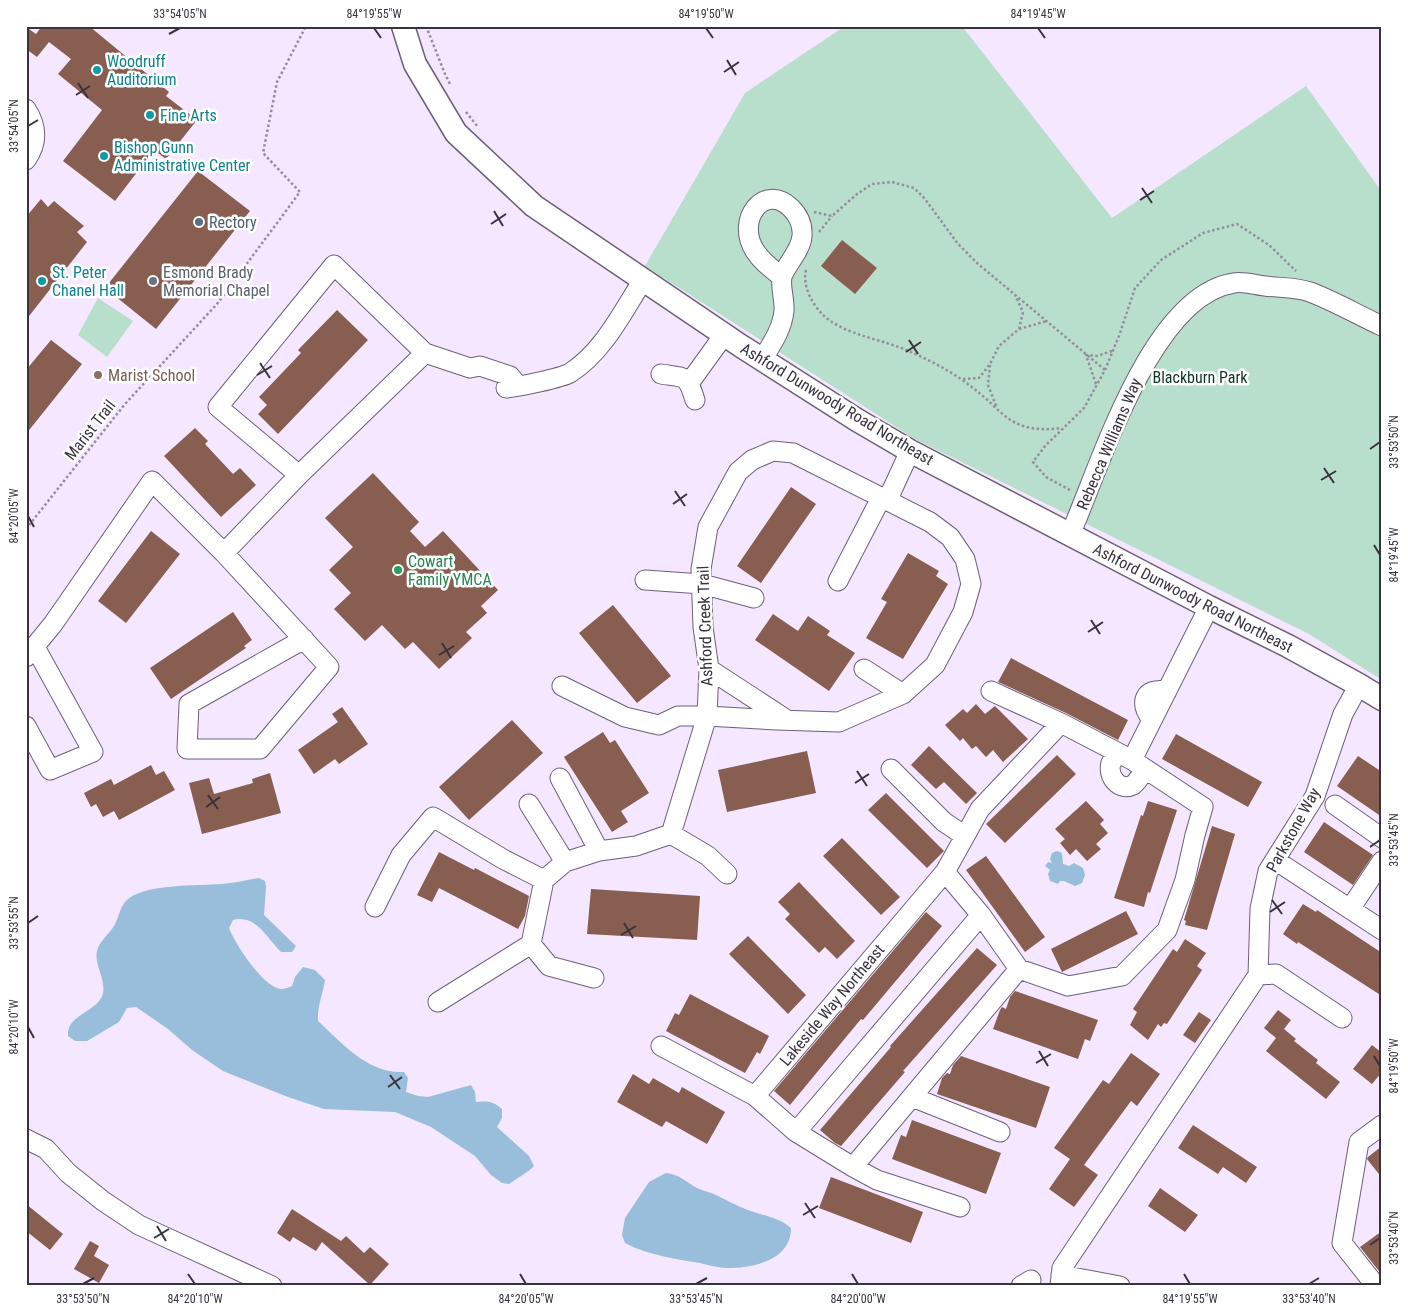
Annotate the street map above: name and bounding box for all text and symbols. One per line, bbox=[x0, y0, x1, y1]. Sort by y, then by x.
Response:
text: 33°54'05"N bbox=[153, 7, 207, 21]
text: 84°19'55"W bbox=[346, 7, 402, 21]
text: 84°19'50"W bbox=[678, 7, 734, 21]
text: 84°19'45"W bbox=[1010, 7, 1066, 21]
place label: Woodruff Auditorium bbox=[107, 52, 176, 89]
marker: Woodruff Auditorium bbox=[91, 64, 103, 76]
text: 33°54'05"N bbox=[7, 99, 21, 153]
place label: Fine Arts bbox=[160, 106, 217, 125]
marker: Fine Arts bbox=[144, 109, 156, 121]
place label: Bishop Gunn Administrative Center bbox=[114, 138, 250, 175]
marker: Bishop Gunn Administrative Center bbox=[98, 150, 110, 162]
place label: Rectory bbox=[209, 213, 257, 232]
marker: Rectory bbox=[193, 216, 205, 228]
place label: St. Peter Chanel Hall bbox=[52, 263, 124, 300]
place label: Esmond Brady Memorial Chapel bbox=[163, 263, 270, 300]
marker: St. Peter Chanel Hall bbox=[36, 275, 48, 287]
marker: Esmond Brady Memorial Chapel bbox=[147, 275, 159, 287]
street label: Ashford Dunwoody Road Northeast bbox=[737, 339, 937, 469]
place label: Marist School bbox=[108, 366, 195, 385]
park label: Blackburn Park bbox=[1152, 368, 1248, 387]
marker: Marist School bbox=[92, 369, 104, 381]
street label: Rebecca Williams Way bbox=[1073, 375, 1145, 513]
street label: Marist Trail bbox=[61, 396, 119, 464]
text: 33°53'50"N bbox=[1387, 415, 1401, 469]
text: 84°20'05"W bbox=[7, 488, 21, 544]
text: 84°19'45"W bbox=[1387, 527, 1401, 583]
street label: Ashford Dunwoody Road Northeast bbox=[1090, 539, 1296, 657]
place label: Cowart Family YMCA bbox=[408, 552, 492, 589]
marker: Cowart Family YMCA bbox=[392, 564, 404, 576]
street label: Ashford Creek Trail bbox=[693, 566, 717, 686]
street label: Parkstone Way bbox=[1262, 784, 1324, 875]
text: 33°53'45"N bbox=[1387, 813, 1401, 867]
text: 33°53'55"N bbox=[7, 896, 21, 950]
street label: Lakeside Way Northeast bbox=[776, 940, 888, 1070]
text: 84°20'10"W bbox=[7, 999, 21, 1055]
text: 84°19'50"W bbox=[1387, 1038, 1401, 1094]
text: 33°53'40"N bbox=[1387, 1211, 1401, 1265]
text: 33°53'50"N bbox=[56, 1292, 110, 1306]
text: 84°20'10"W bbox=[167, 1292, 223, 1306]
text: 84°20'05"W bbox=[498, 1292, 554, 1306]
text: 33°53'45"N bbox=[669, 1292, 723, 1306]
text: 84°20'00"W bbox=[830, 1292, 886, 1306]
text: 84°19'55"W bbox=[1162, 1292, 1218, 1306]
text: 33°53'40"N bbox=[1282, 1292, 1336, 1306]

